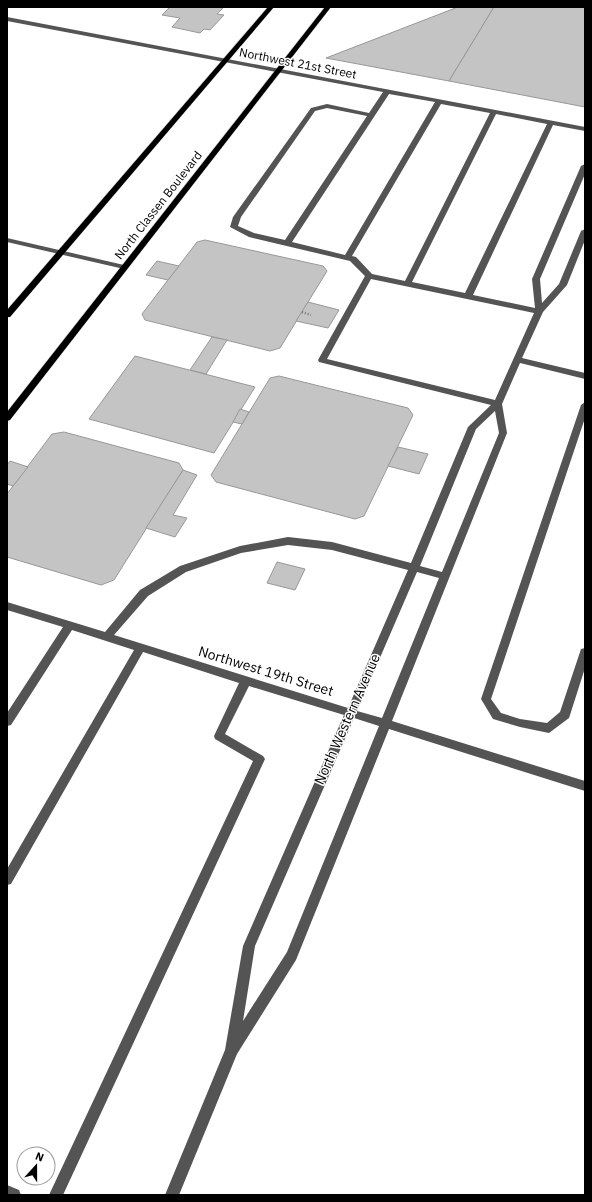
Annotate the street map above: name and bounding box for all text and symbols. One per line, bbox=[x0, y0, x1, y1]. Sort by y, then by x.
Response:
street label: Northwest 21st Street bbox=[238, 44, 358, 82]
street label: North Classen Boulevard bbox=[111, 148, 205, 262]
street label: Northwest 19th Street bbox=[196, 642, 336, 700]
street label: North Western Avenue bbox=[310, 650, 384, 787]
north arrow bbox=[16, 1146, 56, 1186]
text: N bbox=[33, 1149, 46, 1165]

